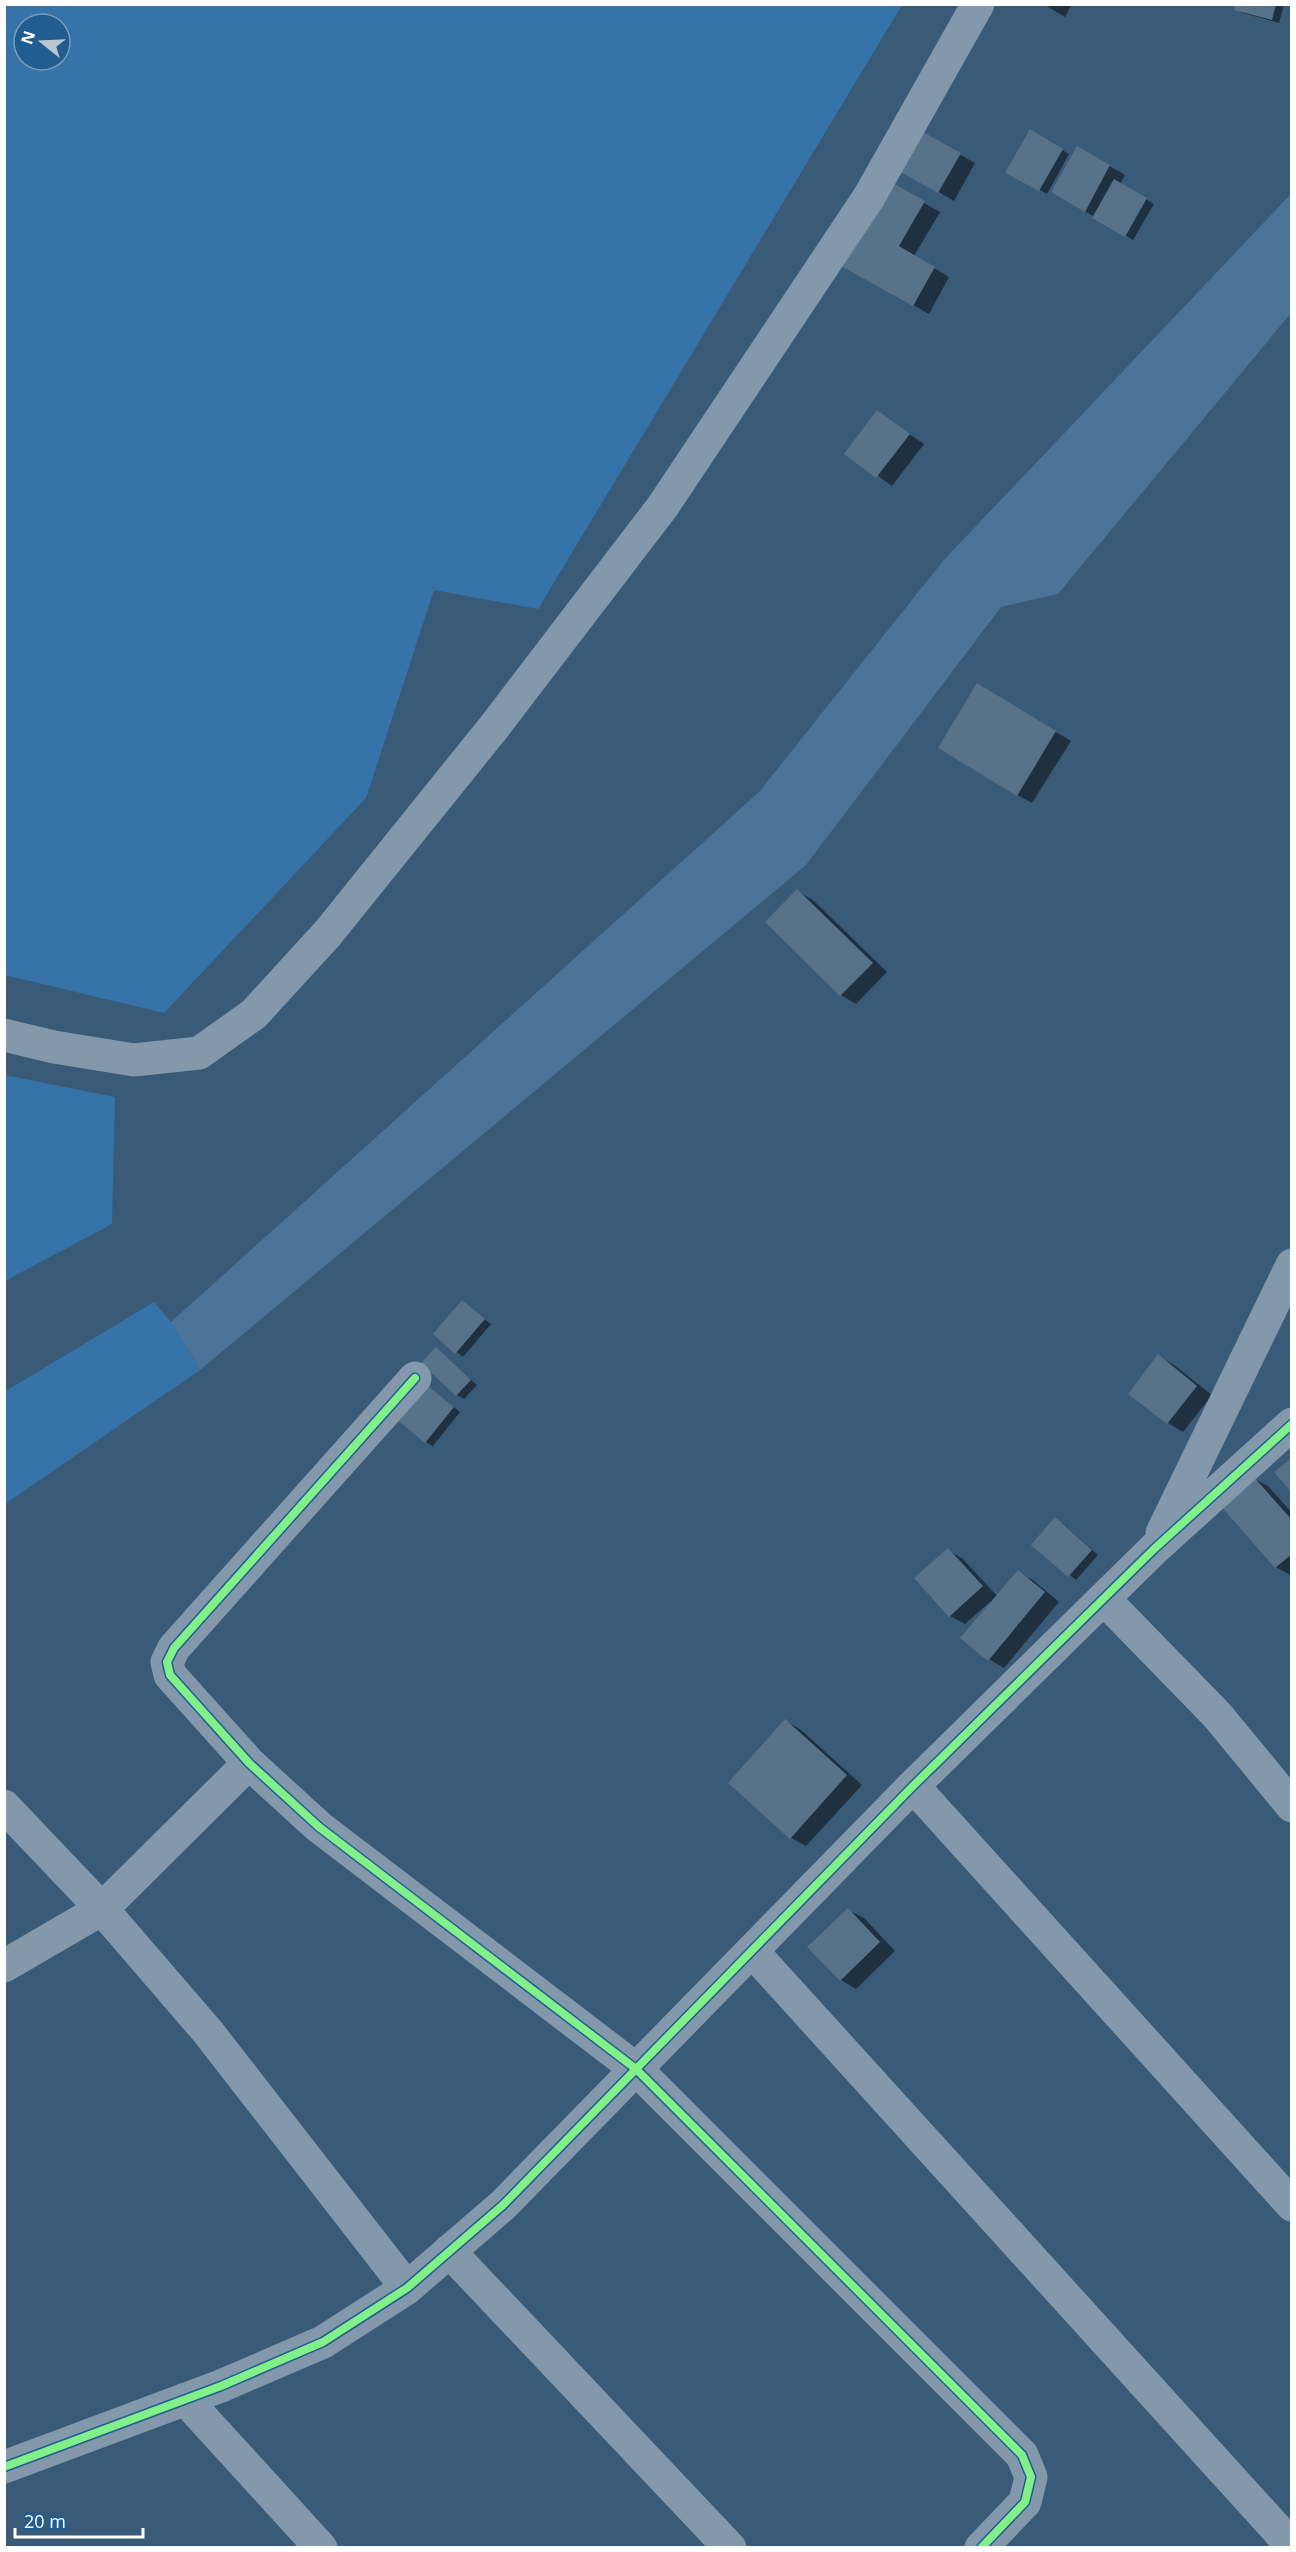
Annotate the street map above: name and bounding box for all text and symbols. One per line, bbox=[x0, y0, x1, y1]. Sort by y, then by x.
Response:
north arrow bbox=[12, 12, 72, 72]
text: N bbox=[15, 28, 40, 47]
scale bar bbox=[15, 2501, 142, 2539]
text: 20 m bbox=[24, 2509, 66, 2533]

